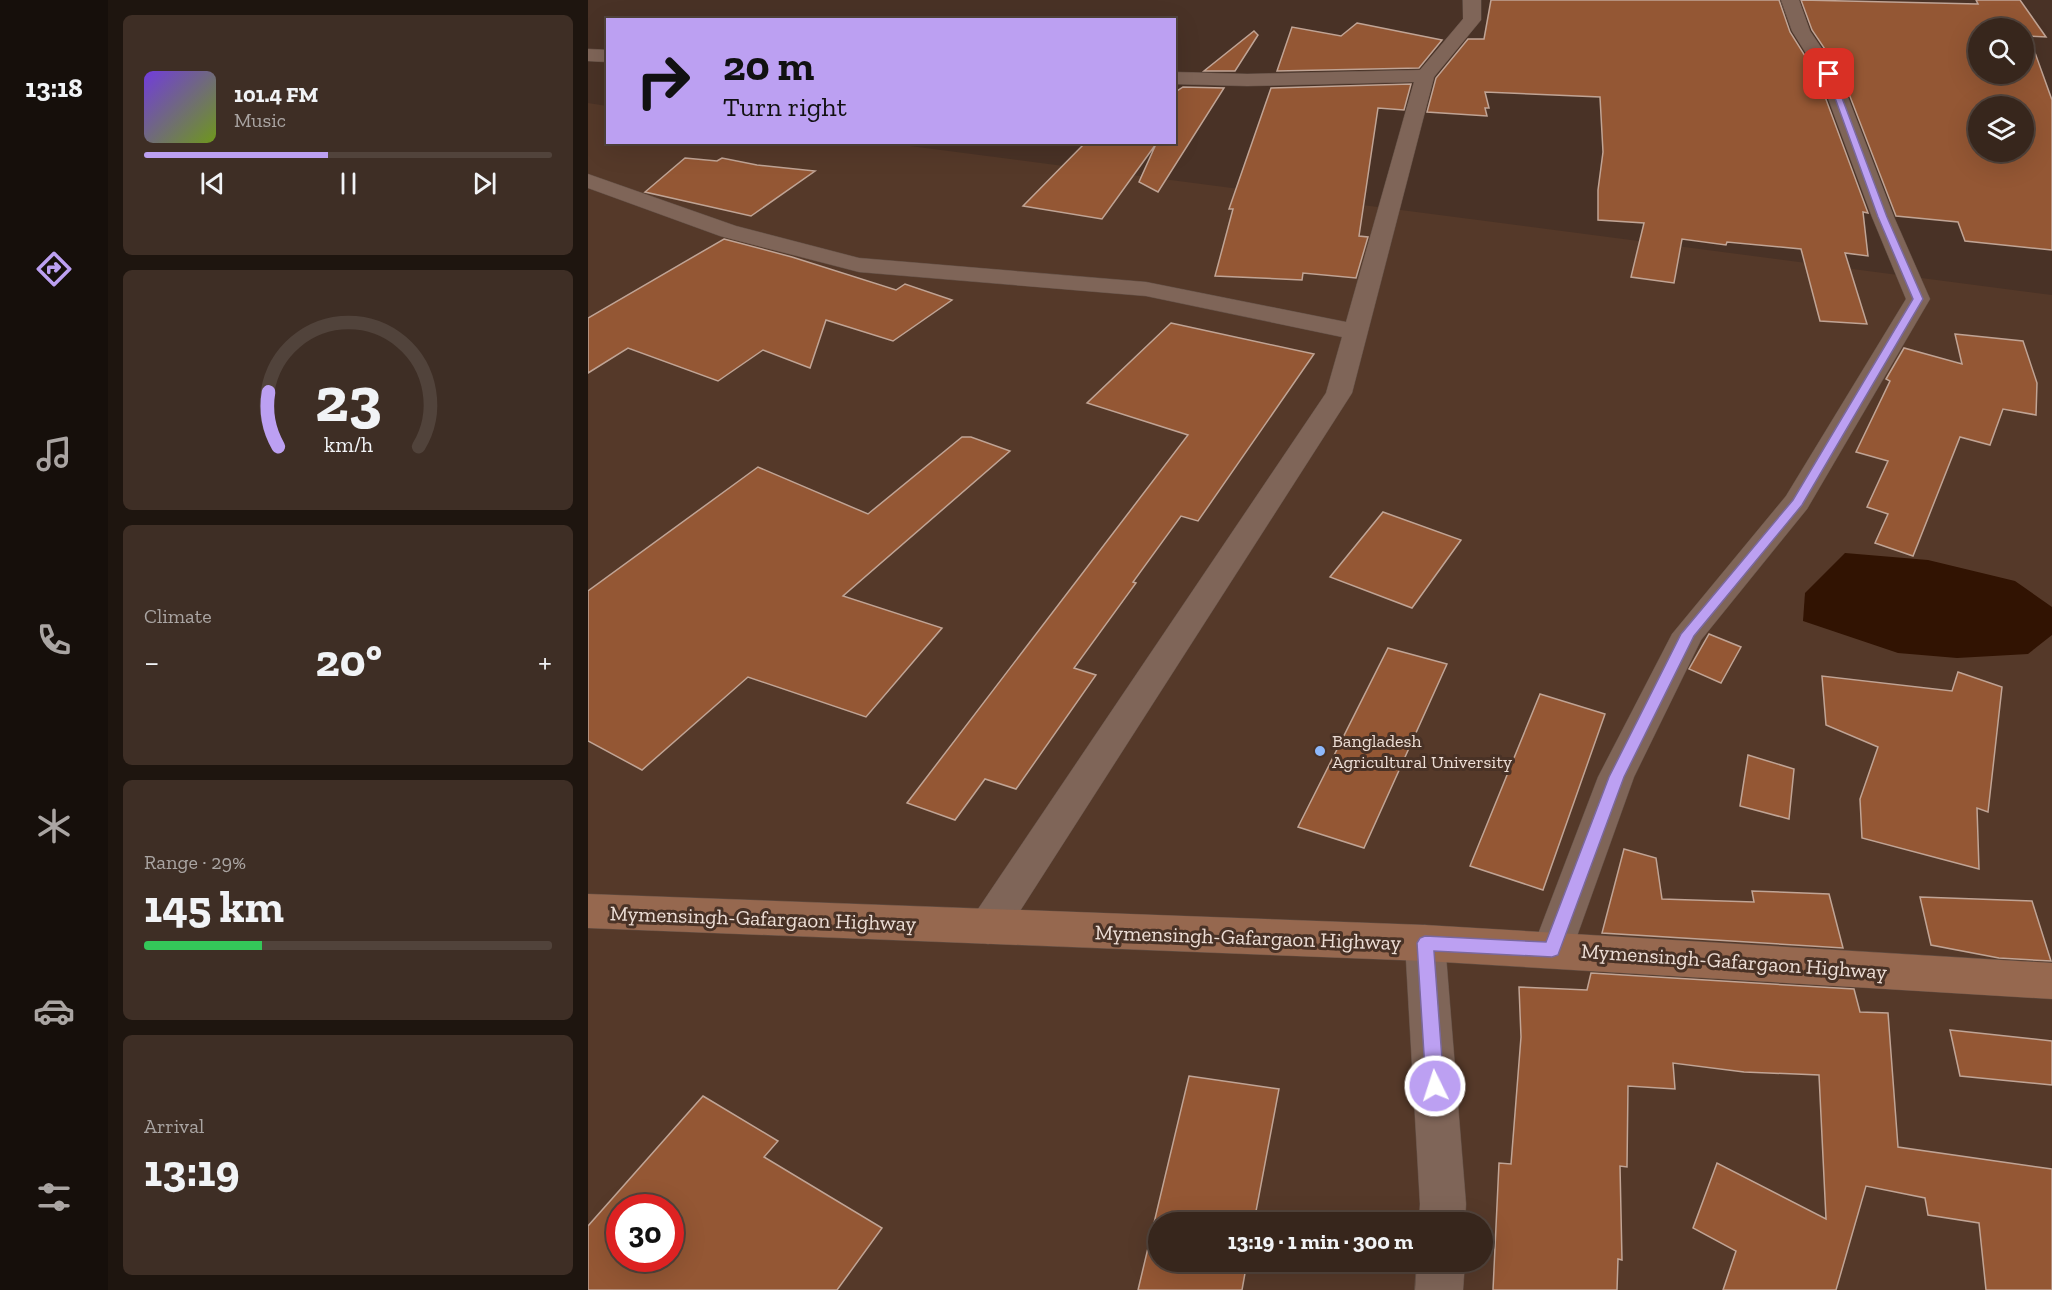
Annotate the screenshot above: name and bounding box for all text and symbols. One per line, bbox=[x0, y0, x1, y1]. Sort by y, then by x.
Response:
map controls bbox=[1968, 18, 2034, 162]
button: search bbox=[1968, 18, 2034, 84]
text: 20 m bbox=[723, 40, 814, 91]
icon: right bbox=[624, 42, 702, 120]
pin bbox=[1803, 48, 1854, 99]
icon: arrive bbox=[1812, 57, 1845, 90]
text: 13:18 bbox=[25, 72, 83, 104]
text: 101.4 FM bbox=[234, 81, 318, 108]
text: Turn right bbox=[723, 91, 847, 123]
button: layers bbox=[1968, 96, 2034, 162]
text: Music bbox=[234, 108, 286, 132]
icon: previous bbox=[196, 167, 229, 200]
icon: pause bbox=[332, 167, 365, 200]
icon: next bbox=[468, 167, 501, 200]
icon: directions bbox=[33, 248, 75, 290]
text: 23 bbox=[315, 362, 381, 437]
text: km/h bbox=[324, 432, 372, 457]
icon: music bbox=[33, 433, 75, 475]
text: Climate bbox=[144, 604, 212, 628]
icon: phone bbox=[33, 619, 75, 661]
text: 20° bbox=[316, 634, 382, 688]
text: − bbox=[144, 642, 159, 681]
text: + bbox=[538, 642, 552, 681]
place label: Bangladesh Agricultural University bbox=[1332, 730, 1513, 773]
marker: Bangladesh Agricultural University bbox=[1313, 744, 1327, 758]
icon: climate bbox=[33, 805, 75, 847]
text: Range · 29% bbox=[144, 850, 246, 874]
text: 145 km bbox=[144, 880, 284, 934]
street label: Mymensingh-Gafargaon Highway bbox=[609, 900, 917, 936]
street label: Mymensingh-Gafargaon Highway bbox=[1094, 919, 1402, 955]
street label: Mymensingh-Gafargaon Highway bbox=[1580, 938, 1888, 984]
icon: car bbox=[33, 990, 75, 1032]
position arrow bbox=[1403, 1054, 1467, 1118]
text: Arrival bbox=[144, 1114, 204, 1138]
text: 13:19 bbox=[144, 1144, 240, 1198]
icon: filters bbox=[33, 1176, 75, 1218]
speed limit sign: 30 bbox=[606, 1194, 684, 1272]
text: 13:19 · 1 min · 300 m bbox=[1228, 1228, 1413, 1255]

